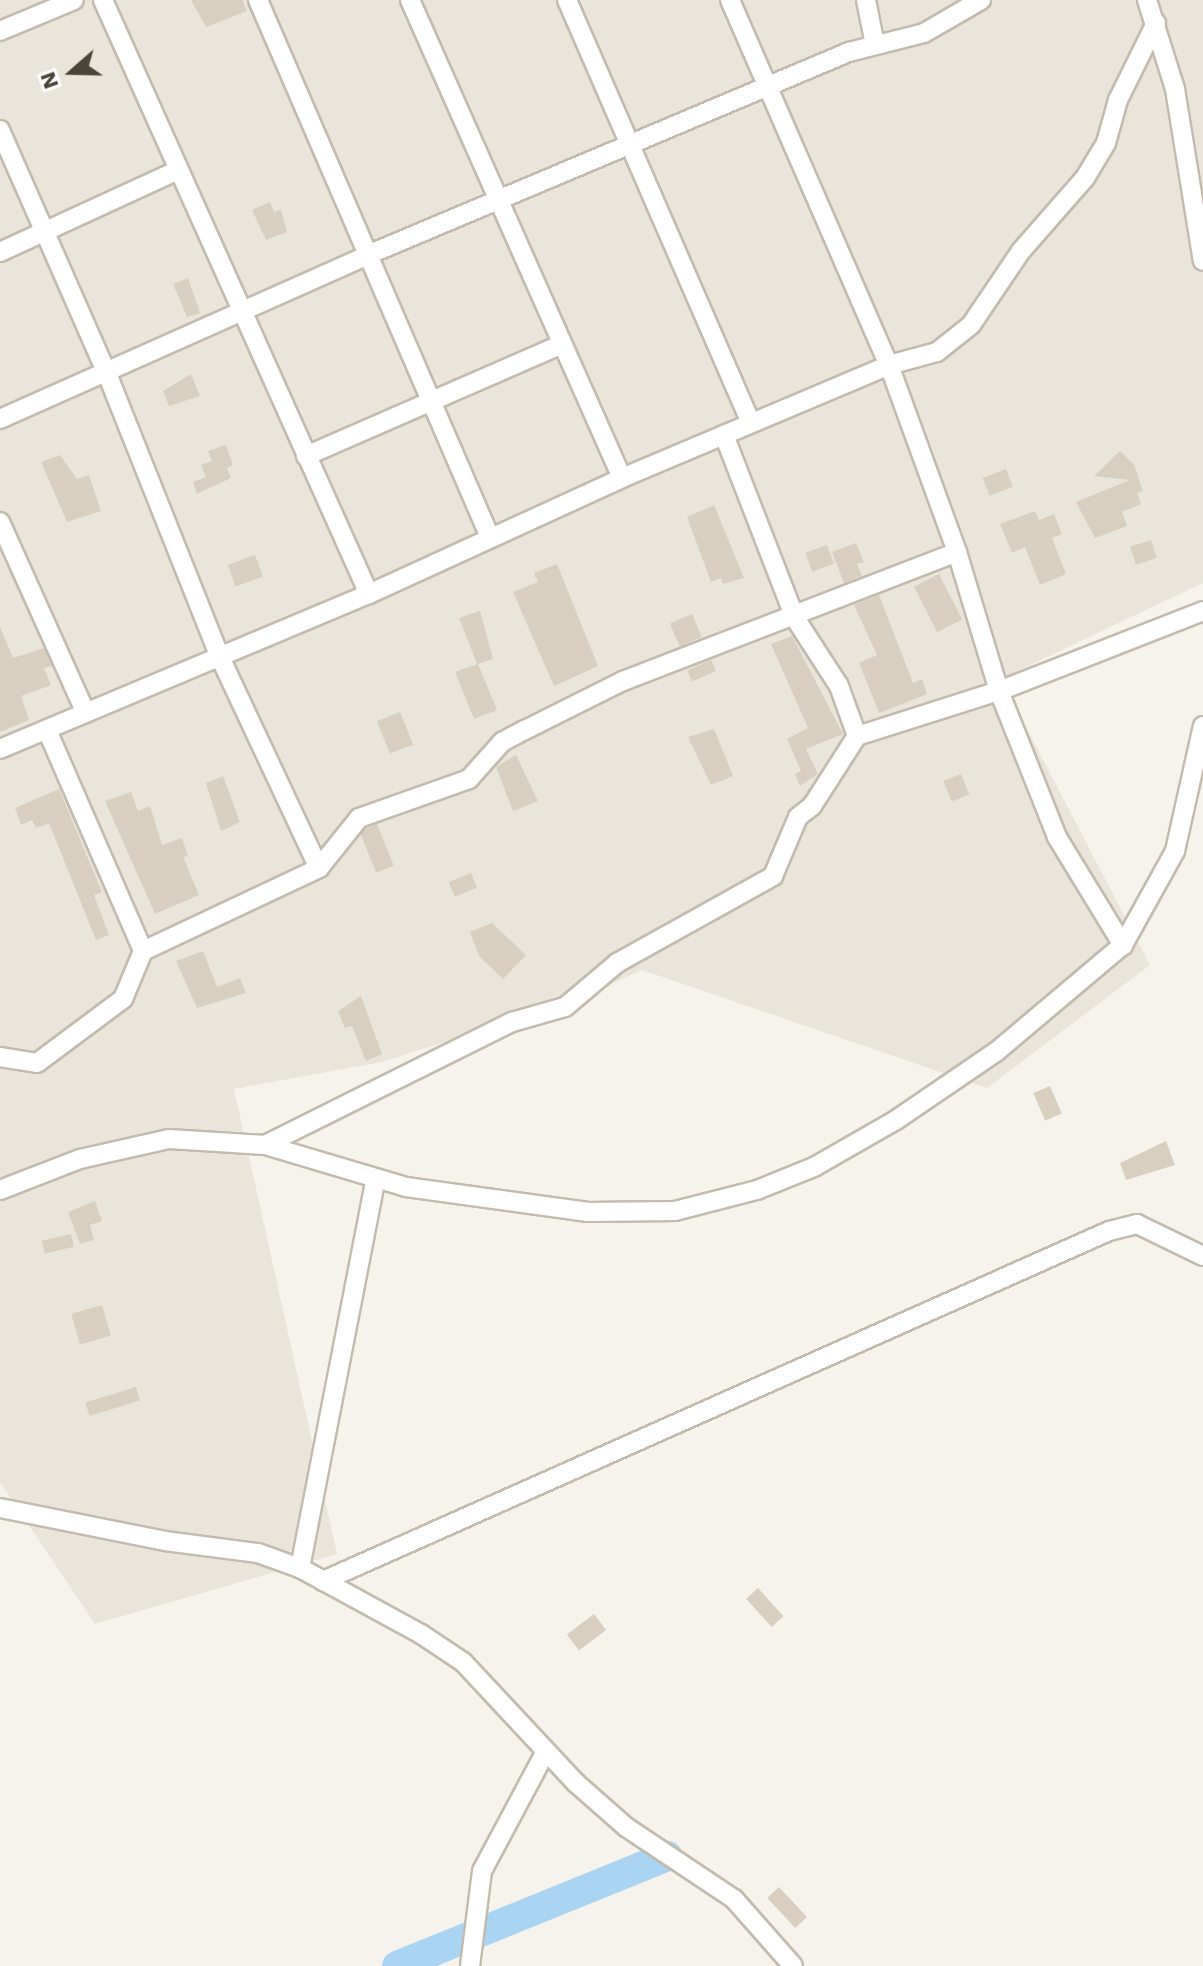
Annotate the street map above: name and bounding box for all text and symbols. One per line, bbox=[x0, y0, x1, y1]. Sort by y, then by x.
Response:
north arrow bbox=[32, 32, 112, 112]
text: N bbox=[34, 68, 64, 92]

